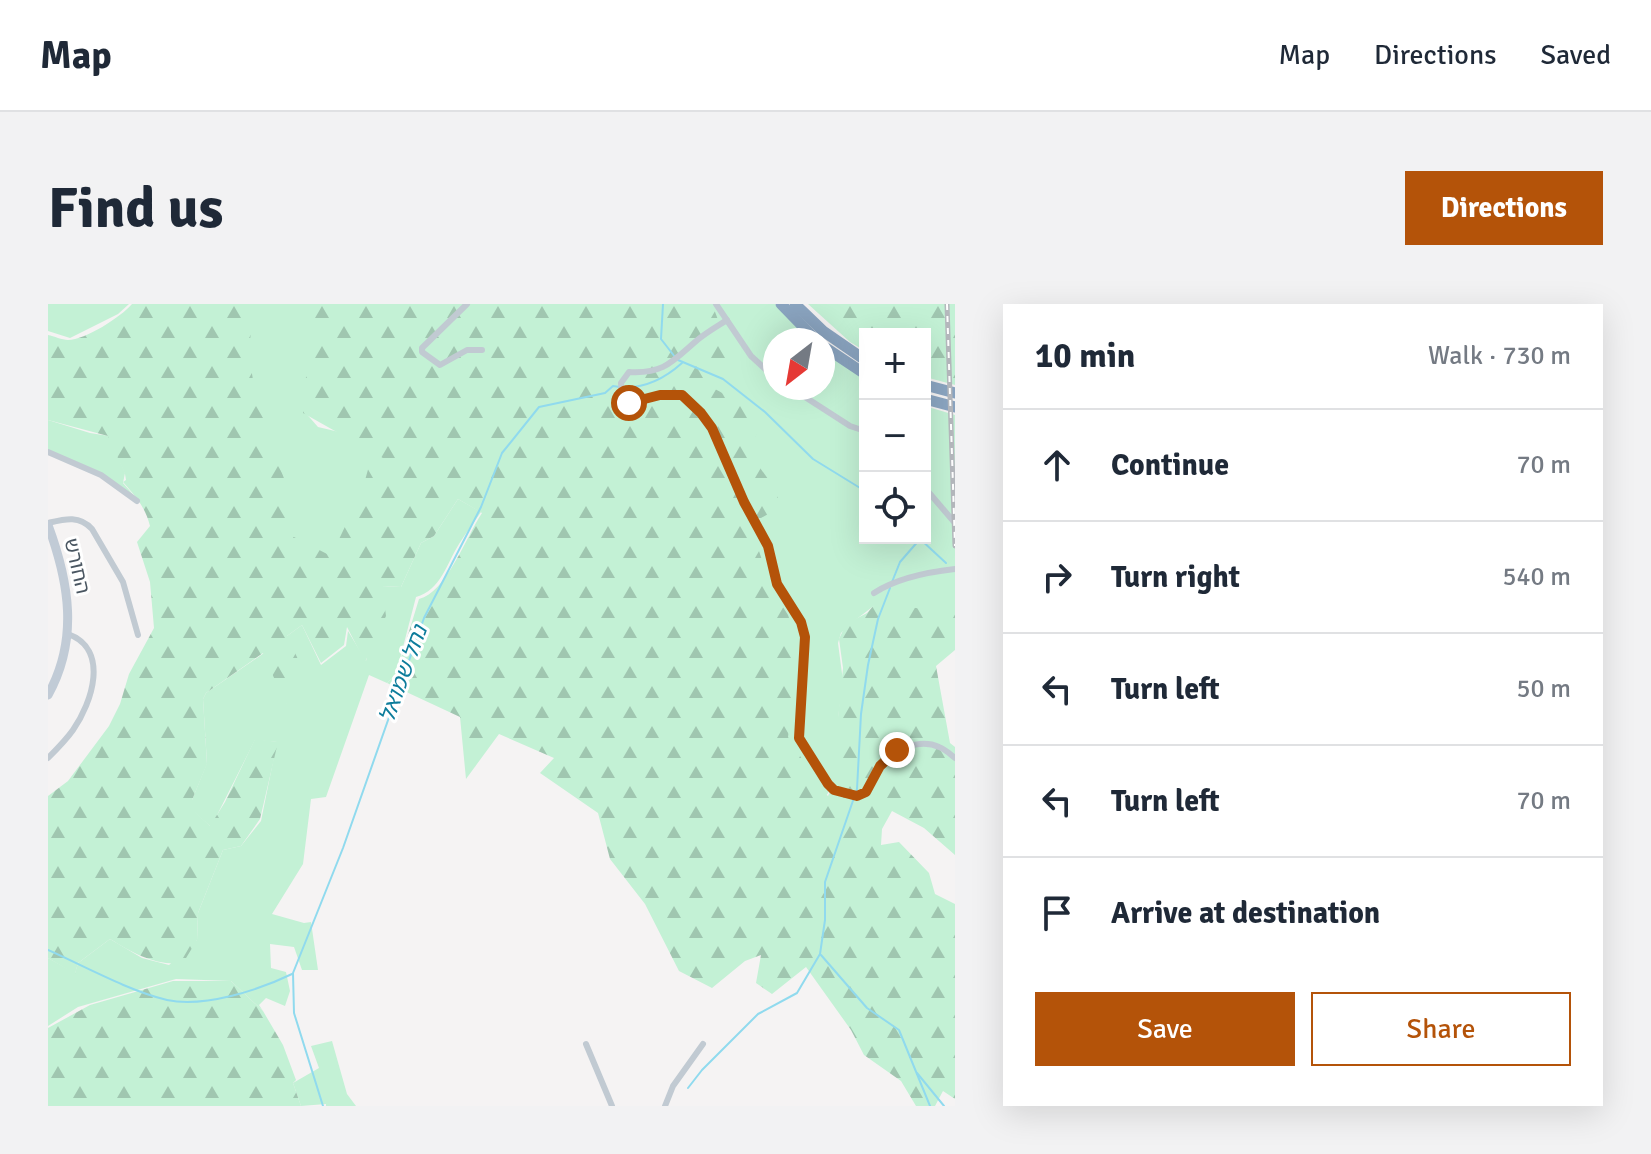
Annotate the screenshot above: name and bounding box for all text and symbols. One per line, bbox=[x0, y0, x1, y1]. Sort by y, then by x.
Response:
text: Map bbox=[40, 32, 112, 79]
text: Map bbox=[1278, 38, 1330, 72]
text: Directions bbox=[1374, 38, 1496, 72]
text: Saved bbox=[1540, 38, 1611, 72]
button: Directions bbox=[1405, 171, 1603, 245]
text: Find us bbox=[48, 174, 223, 243]
north arrow bbox=[763, 328, 835, 400]
map controls bbox=[859, 328, 931, 544]
button: + bbox=[859, 328, 931, 400]
text: 10 min bbox=[1035, 335, 1135, 377]
text: Walk · 730 m bbox=[1428, 340, 1571, 372]
route start bbox=[611, 385, 647, 421]
button: − bbox=[859, 400, 931, 472]
icon: ahead bbox=[1035, 443, 1079, 487]
text: Continue bbox=[1111, 447, 1229, 484]
text: 70 m bbox=[1516, 449, 1571, 481]
button: locate bbox=[859, 472, 931, 544]
street label: החורש bbox=[58, 536, 96, 596]
icon: right bbox=[1035, 555, 1079, 599]
text: Turn right bbox=[1111, 559, 1240, 596]
text: 540 m bbox=[1502, 561, 1571, 593]
water label: נחל שמואל bbox=[373, 620, 434, 726]
icon: left bbox=[1035, 667, 1079, 711]
text: Turn left bbox=[1111, 671, 1220, 708]
text: 50 m bbox=[1516, 673, 1571, 705]
route end bbox=[879, 732, 915, 768]
icon: left bbox=[1035, 779, 1079, 823]
text: Turn left bbox=[1111, 783, 1220, 820]
text: 70 m bbox=[1516, 785, 1571, 817]
icon: arrive bbox=[1035, 891, 1079, 935]
text: Arrive at destination bbox=[1111, 895, 1380, 932]
button: Save bbox=[1035, 992, 1295, 1066]
button: Share bbox=[1311, 992, 1571, 1066]

